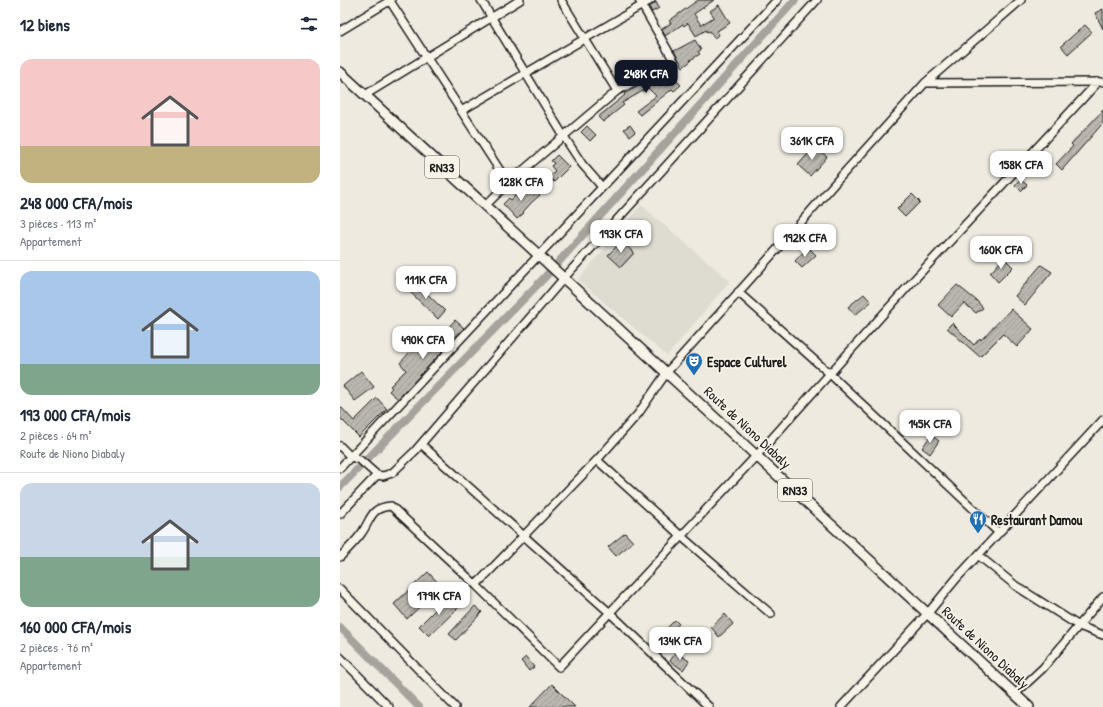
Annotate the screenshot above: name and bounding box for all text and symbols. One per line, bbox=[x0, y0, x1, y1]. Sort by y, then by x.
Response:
text: 12 biens bbox=[20, 13, 70, 36]
icon: filters bbox=[298, 13, 320, 35]
pin: 248K CFA bbox=[605, 60, 687, 94]
text: 248K CFA bbox=[624, 64, 668, 82]
icon: home bbox=[134, 85, 206, 157]
pin: 361K CFA bbox=[771, 127, 853, 161]
text: 361K CFA bbox=[790, 131, 834, 149]
pin: 158K CFA bbox=[980, 151, 1062, 185]
text: 158K CFA bbox=[999, 155, 1043, 173]
road number: RN33 bbox=[425, 156, 459, 178]
pin: 128K CFA bbox=[480, 168, 562, 202]
text: 128K CFA bbox=[499, 172, 543, 190]
text: 248 000 CFA/mois bbox=[20, 191, 132, 214]
text: 3 pièces · 113 m² bbox=[20, 214, 96, 232]
pin: 193K CFA bbox=[580, 220, 662, 254]
text: 193K CFA bbox=[599, 224, 643, 242]
pin: 192K CFA bbox=[764, 224, 846, 258]
text: 192K CFA bbox=[783, 228, 827, 246]
text: Appartement bbox=[20, 232, 82, 250]
pin: 160K CFA bbox=[960, 236, 1042, 270]
text: 160K CFA bbox=[979, 240, 1023, 258]
pin: 111K CFA bbox=[385, 266, 467, 300]
text: 111K CFA bbox=[405, 270, 447, 288]
icon: home bbox=[134, 297, 206, 369]
pin: 490K CFA bbox=[382, 326, 464, 360]
text: 490K CFA bbox=[401, 330, 445, 348]
theatre icon: Espace Culturel bbox=[684, 351, 704, 376]
place label: Espace Culturel bbox=[707, 352, 787, 373]
street label: Route de Niono Diabaly bbox=[699, 381, 796, 473]
text: 193 000 CFA/mois bbox=[20, 403, 131, 426]
pin: 145K CFA bbox=[889, 410, 971, 444]
text: 145K CFA bbox=[908, 414, 952, 432]
text: 2 pièces · 64 m² bbox=[20, 426, 91, 444]
text: Route de Niono Diabaly bbox=[20, 444, 125, 462]
road number: RN33 bbox=[778, 479, 812, 501]
icon: home bbox=[134, 509, 206, 581]
restaurant icon: Restaurant Damou bbox=[968, 509, 988, 534]
place label: Restaurant Damou bbox=[991, 510, 1083, 529]
pin: 179K CFA bbox=[398, 582, 480, 616]
text: 179K CFA bbox=[417, 586, 461, 604]
street label: Route de Niono Diabaly bbox=[937, 601, 1034, 693]
text: 160 000 CFA/mois bbox=[20, 615, 131, 638]
pin: 134K CFA bbox=[639, 627, 721, 661]
text: 134K CFA bbox=[658, 631, 702, 649]
text: 2 pièces · 76 m² bbox=[20, 638, 93, 656]
text: Appartement bbox=[20, 656, 82, 674]

